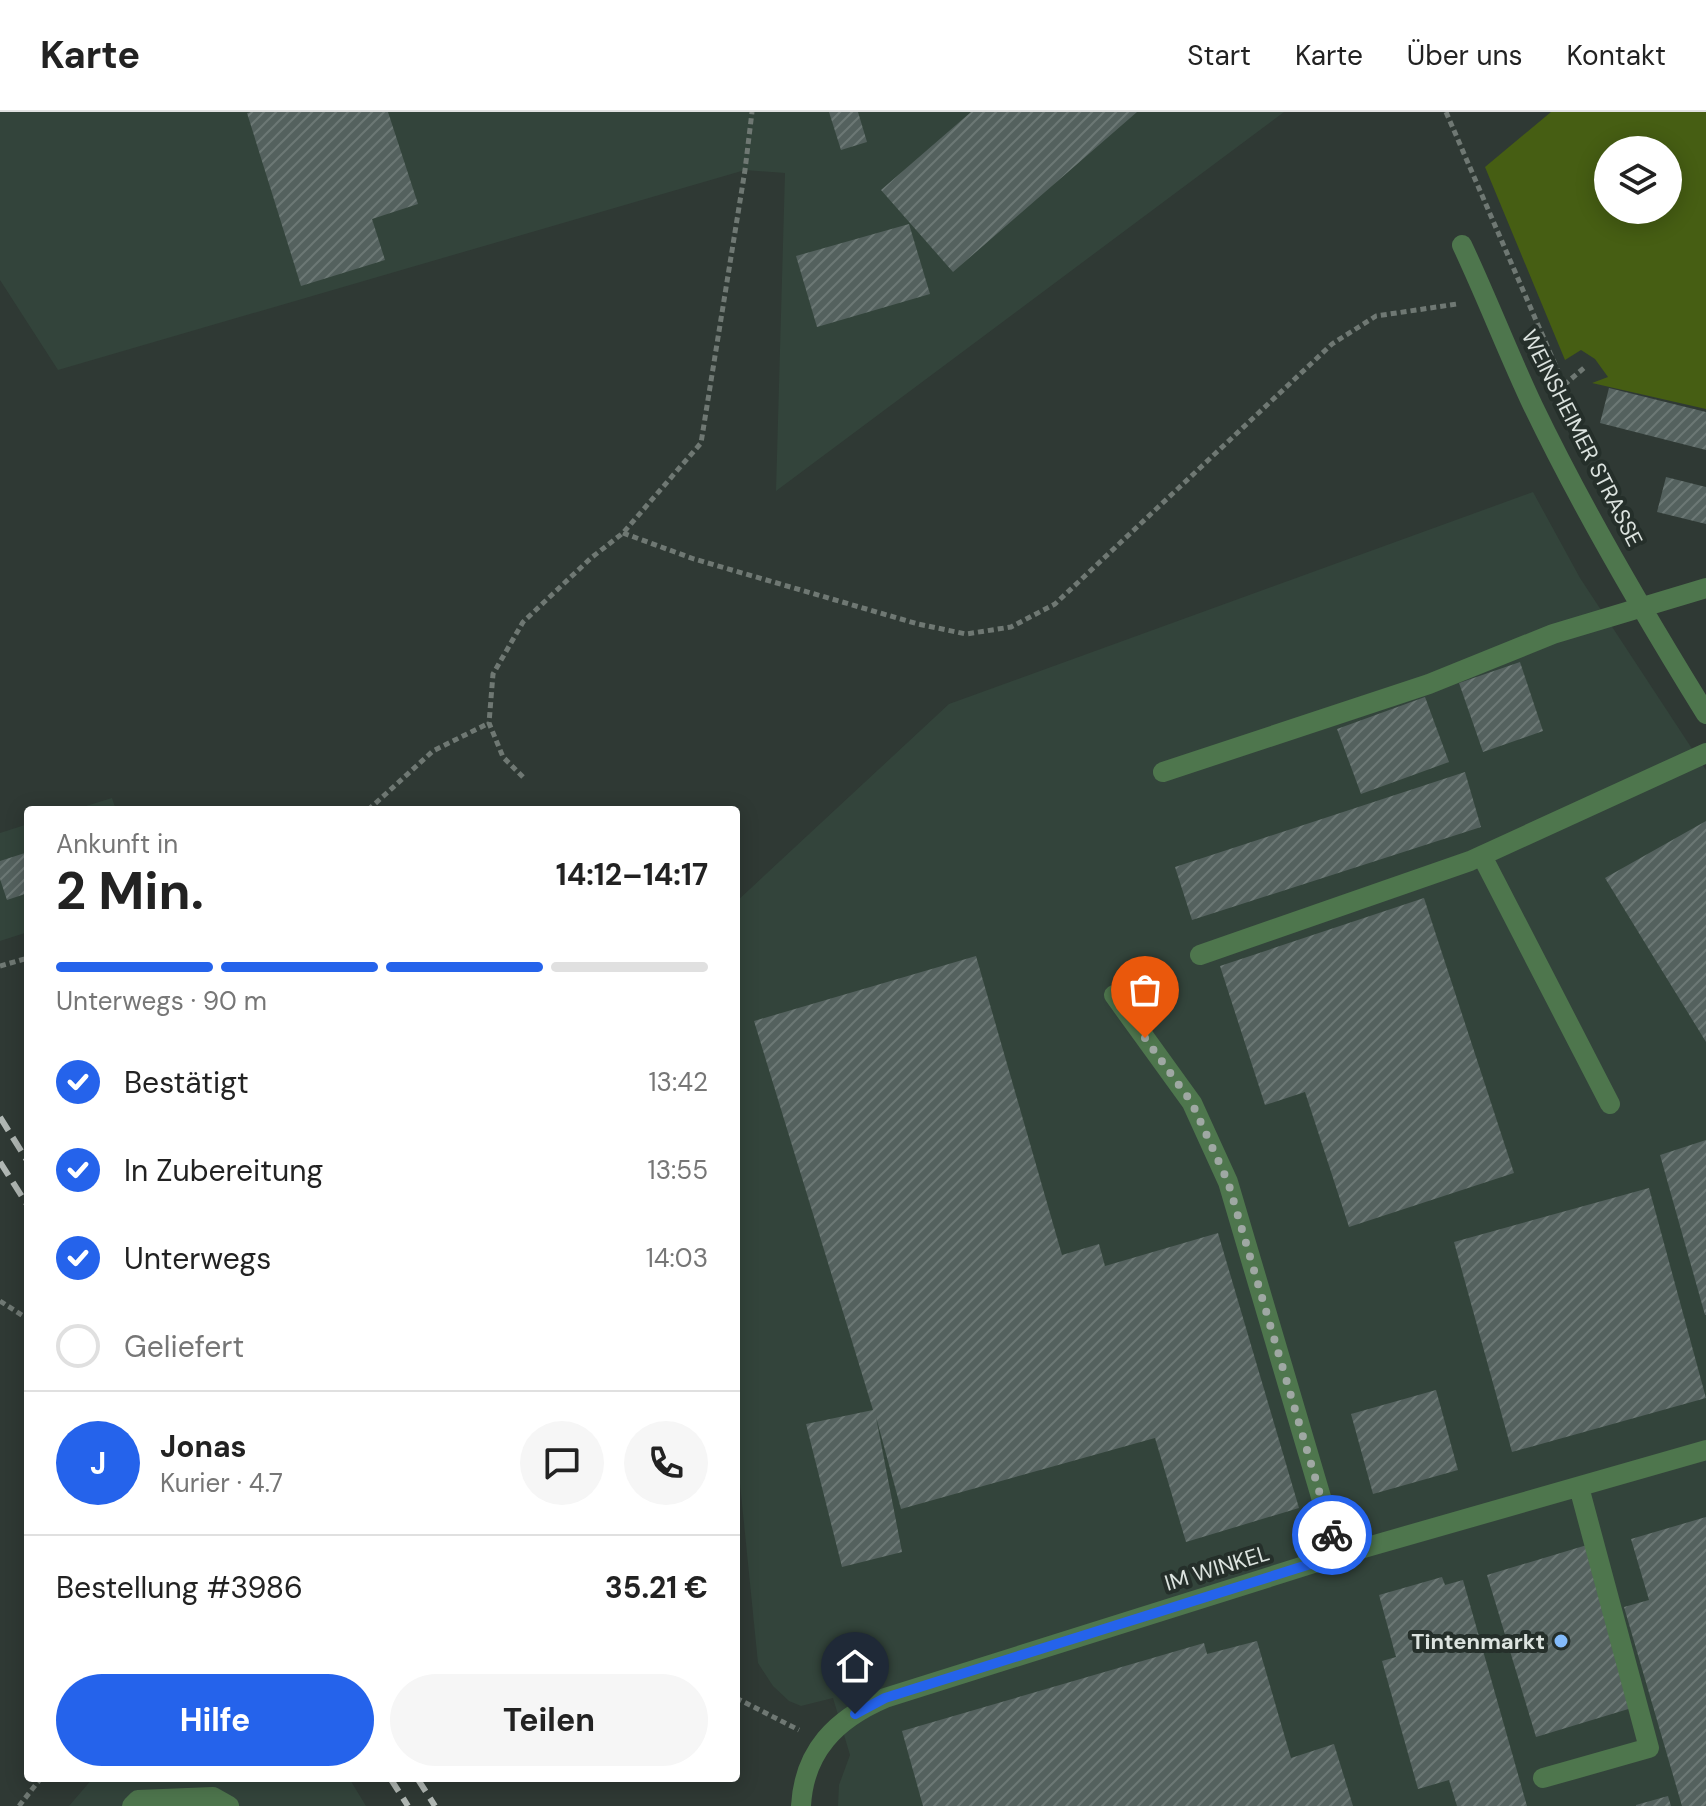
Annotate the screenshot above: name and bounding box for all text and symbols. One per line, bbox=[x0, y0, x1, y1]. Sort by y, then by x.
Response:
text: Karte bbox=[40, 30, 140, 80]
text: Start bbox=[1187, 37, 1251, 74]
text: Karte bbox=[1295, 37, 1363, 74]
text: Über uns bbox=[1407, 37, 1523, 74]
text: Kontakt bbox=[1567, 37, 1666, 74]
map controls bbox=[1594, 136, 1682, 224]
button: layers bbox=[1594, 136, 1682, 224]
street label: WEINSHEIMER STRASSE bbox=[1515, 325, 1649, 551]
text: Ankunft in bbox=[56, 827, 178, 861]
text: 14:12–14:17 bbox=[556, 855, 708, 894]
text: 2 Min. bbox=[56, 857, 204, 925]
pin bbox=[1111, 956, 1179, 1038]
icon: bag bbox=[1123, 968, 1167, 1012]
text: Unterwegs · 90 m bbox=[56, 984, 267, 1018]
icon: check bbox=[56, 1060, 100, 1104]
text: Bestätigt bbox=[124, 1063, 249, 1102]
text: 13:42 bbox=[649, 1065, 708, 1099]
icon: check bbox=[56, 1148, 100, 1192]
text: In Zubereitung bbox=[124, 1151, 323, 1190]
text: 13:55 bbox=[648, 1153, 708, 1187]
icon: check bbox=[56, 1236, 100, 1280]
text: Unterwegs bbox=[124, 1239, 271, 1278]
text: 14:03 bbox=[646, 1241, 708, 1275]
text: Geliefert bbox=[124, 1327, 244, 1366]
button: chat bbox=[520, 1421, 604, 1505]
button: phone bbox=[624, 1421, 708, 1505]
text: Jonas bbox=[160, 1427, 247, 1466]
text: J bbox=[90, 1444, 106, 1483]
text: Kurier · 4.7 bbox=[160, 1466, 283, 1500]
courier bbox=[1292, 1495, 1372, 1575]
icon: bike bbox=[1310, 1513, 1354, 1557]
street label: IM WINKEL bbox=[1161, 1538, 1273, 1598]
text: Bestellung #3986 bbox=[56, 1568, 303, 1607]
text: 35.21 € bbox=[605, 1568, 708, 1607]
place label: Tintenmarkt bbox=[1411, 1627, 1545, 1656]
pin bbox=[821, 1632, 889, 1714]
marker: Tintenmarkt bbox=[1552, 1632, 1570, 1650]
icon: home bbox=[833, 1644, 877, 1688]
button: Hilfe bbox=[56, 1674, 374, 1766]
button: Teilen bbox=[390, 1674, 708, 1766]

